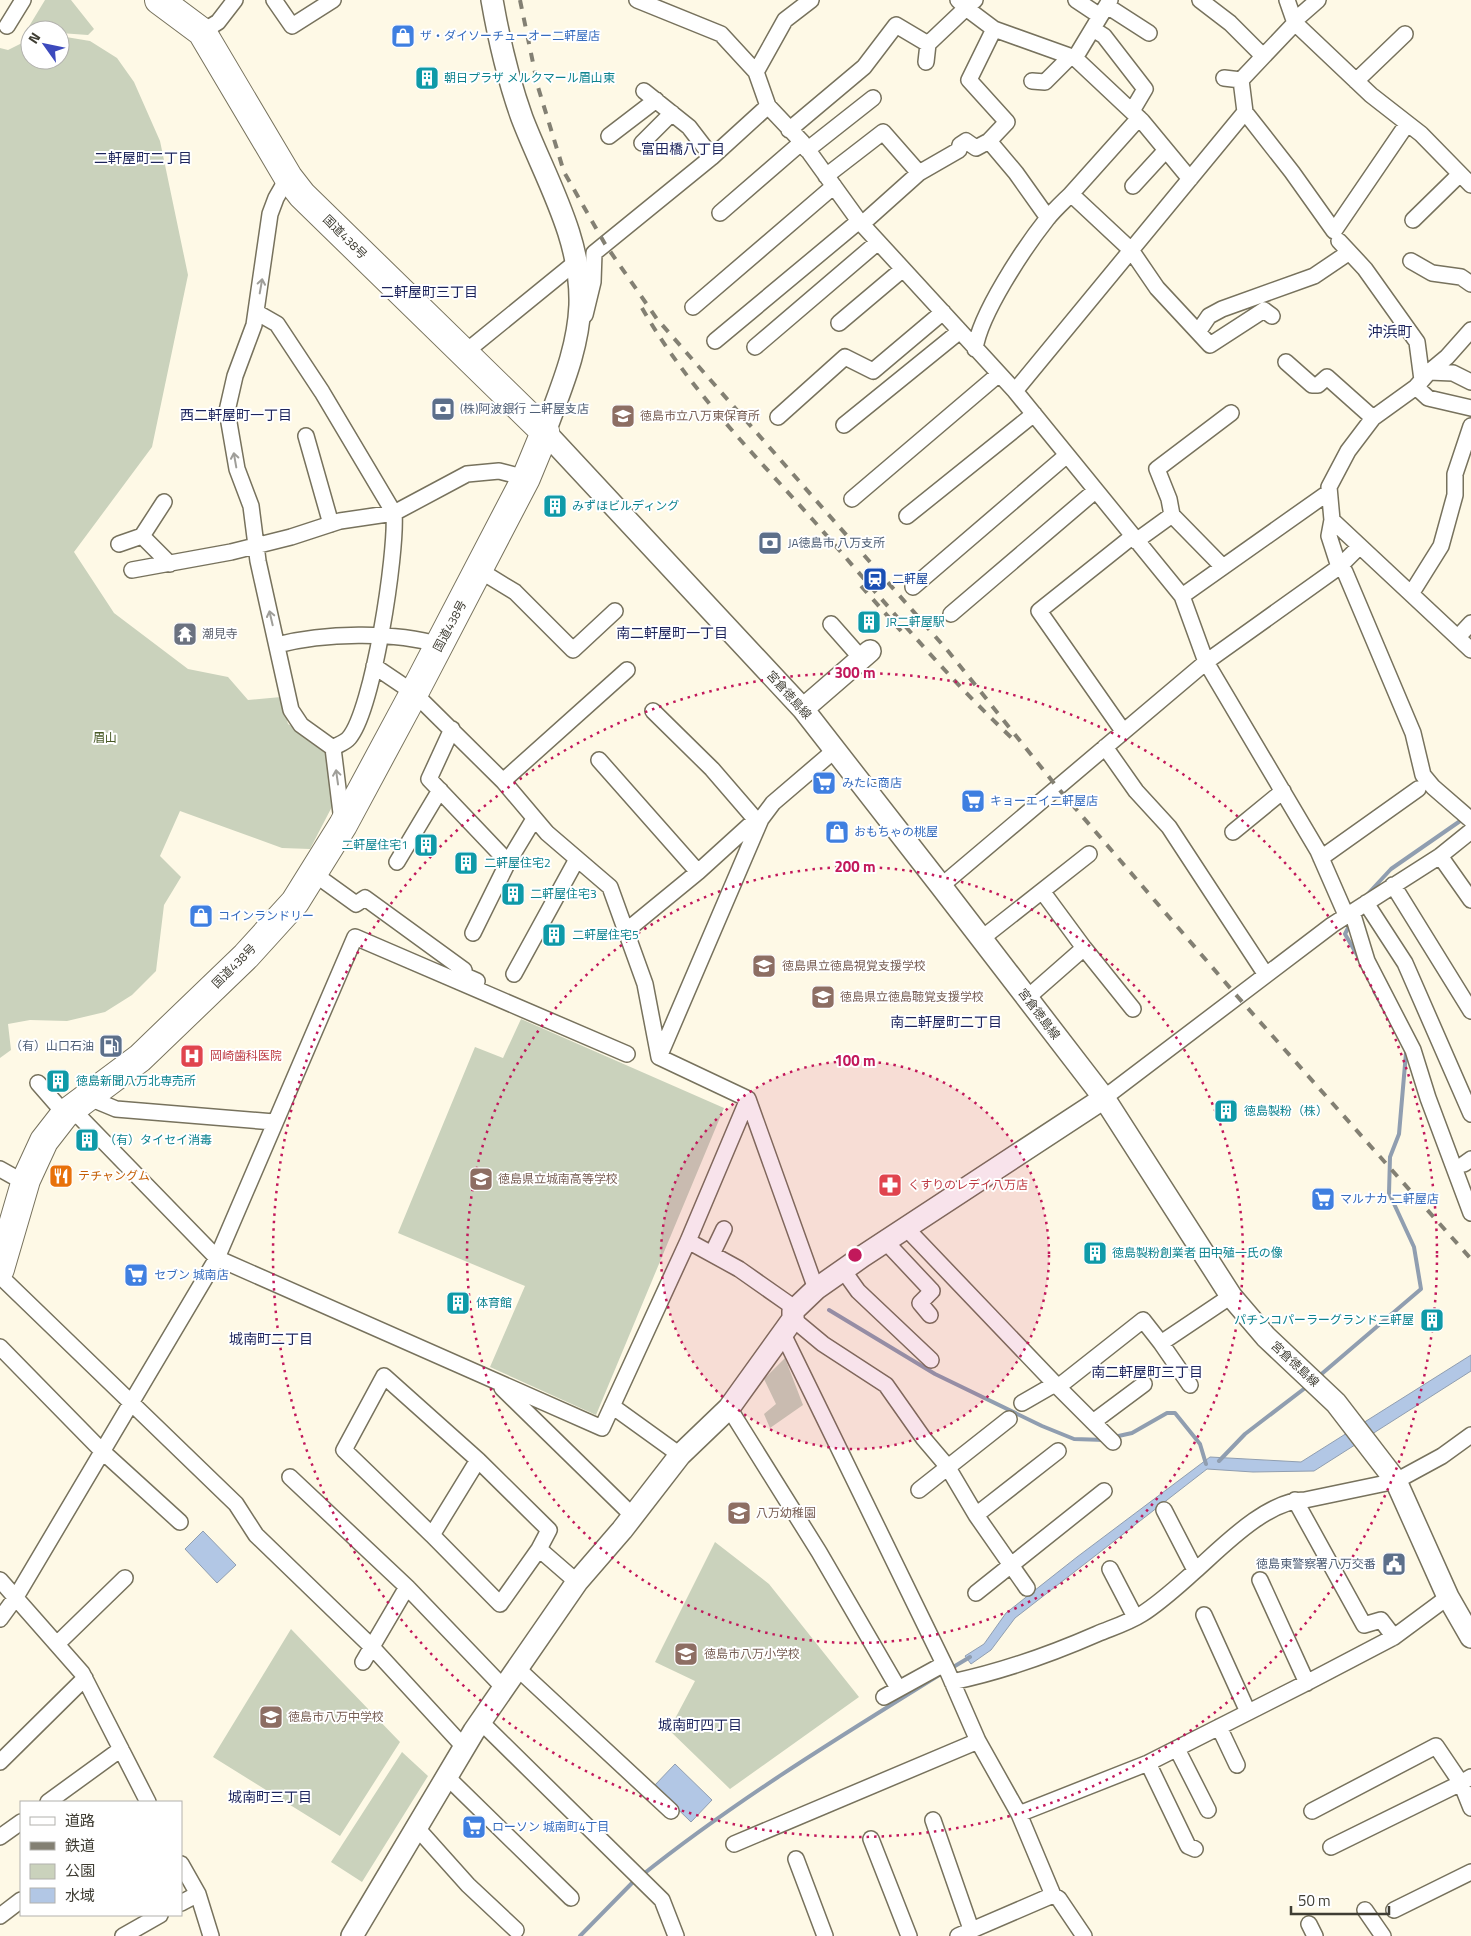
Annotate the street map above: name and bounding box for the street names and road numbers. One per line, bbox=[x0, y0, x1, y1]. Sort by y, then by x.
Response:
street label: 国道438号 bbox=[319, 210, 372, 263]
street label: 国道438号 bbox=[428, 597, 471, 655]
street label: 宮倉徳島線 bbox=[762, 666, 817, 723]
street label: 国道438号 bbox=[207, 939, 260, 992]
street label: 宮倉徳島線 bbox=[1014, 984, 1065, 1043]
street label: 宮倉徳島線 bbox=[1267, 1336, 1324, 1391]

